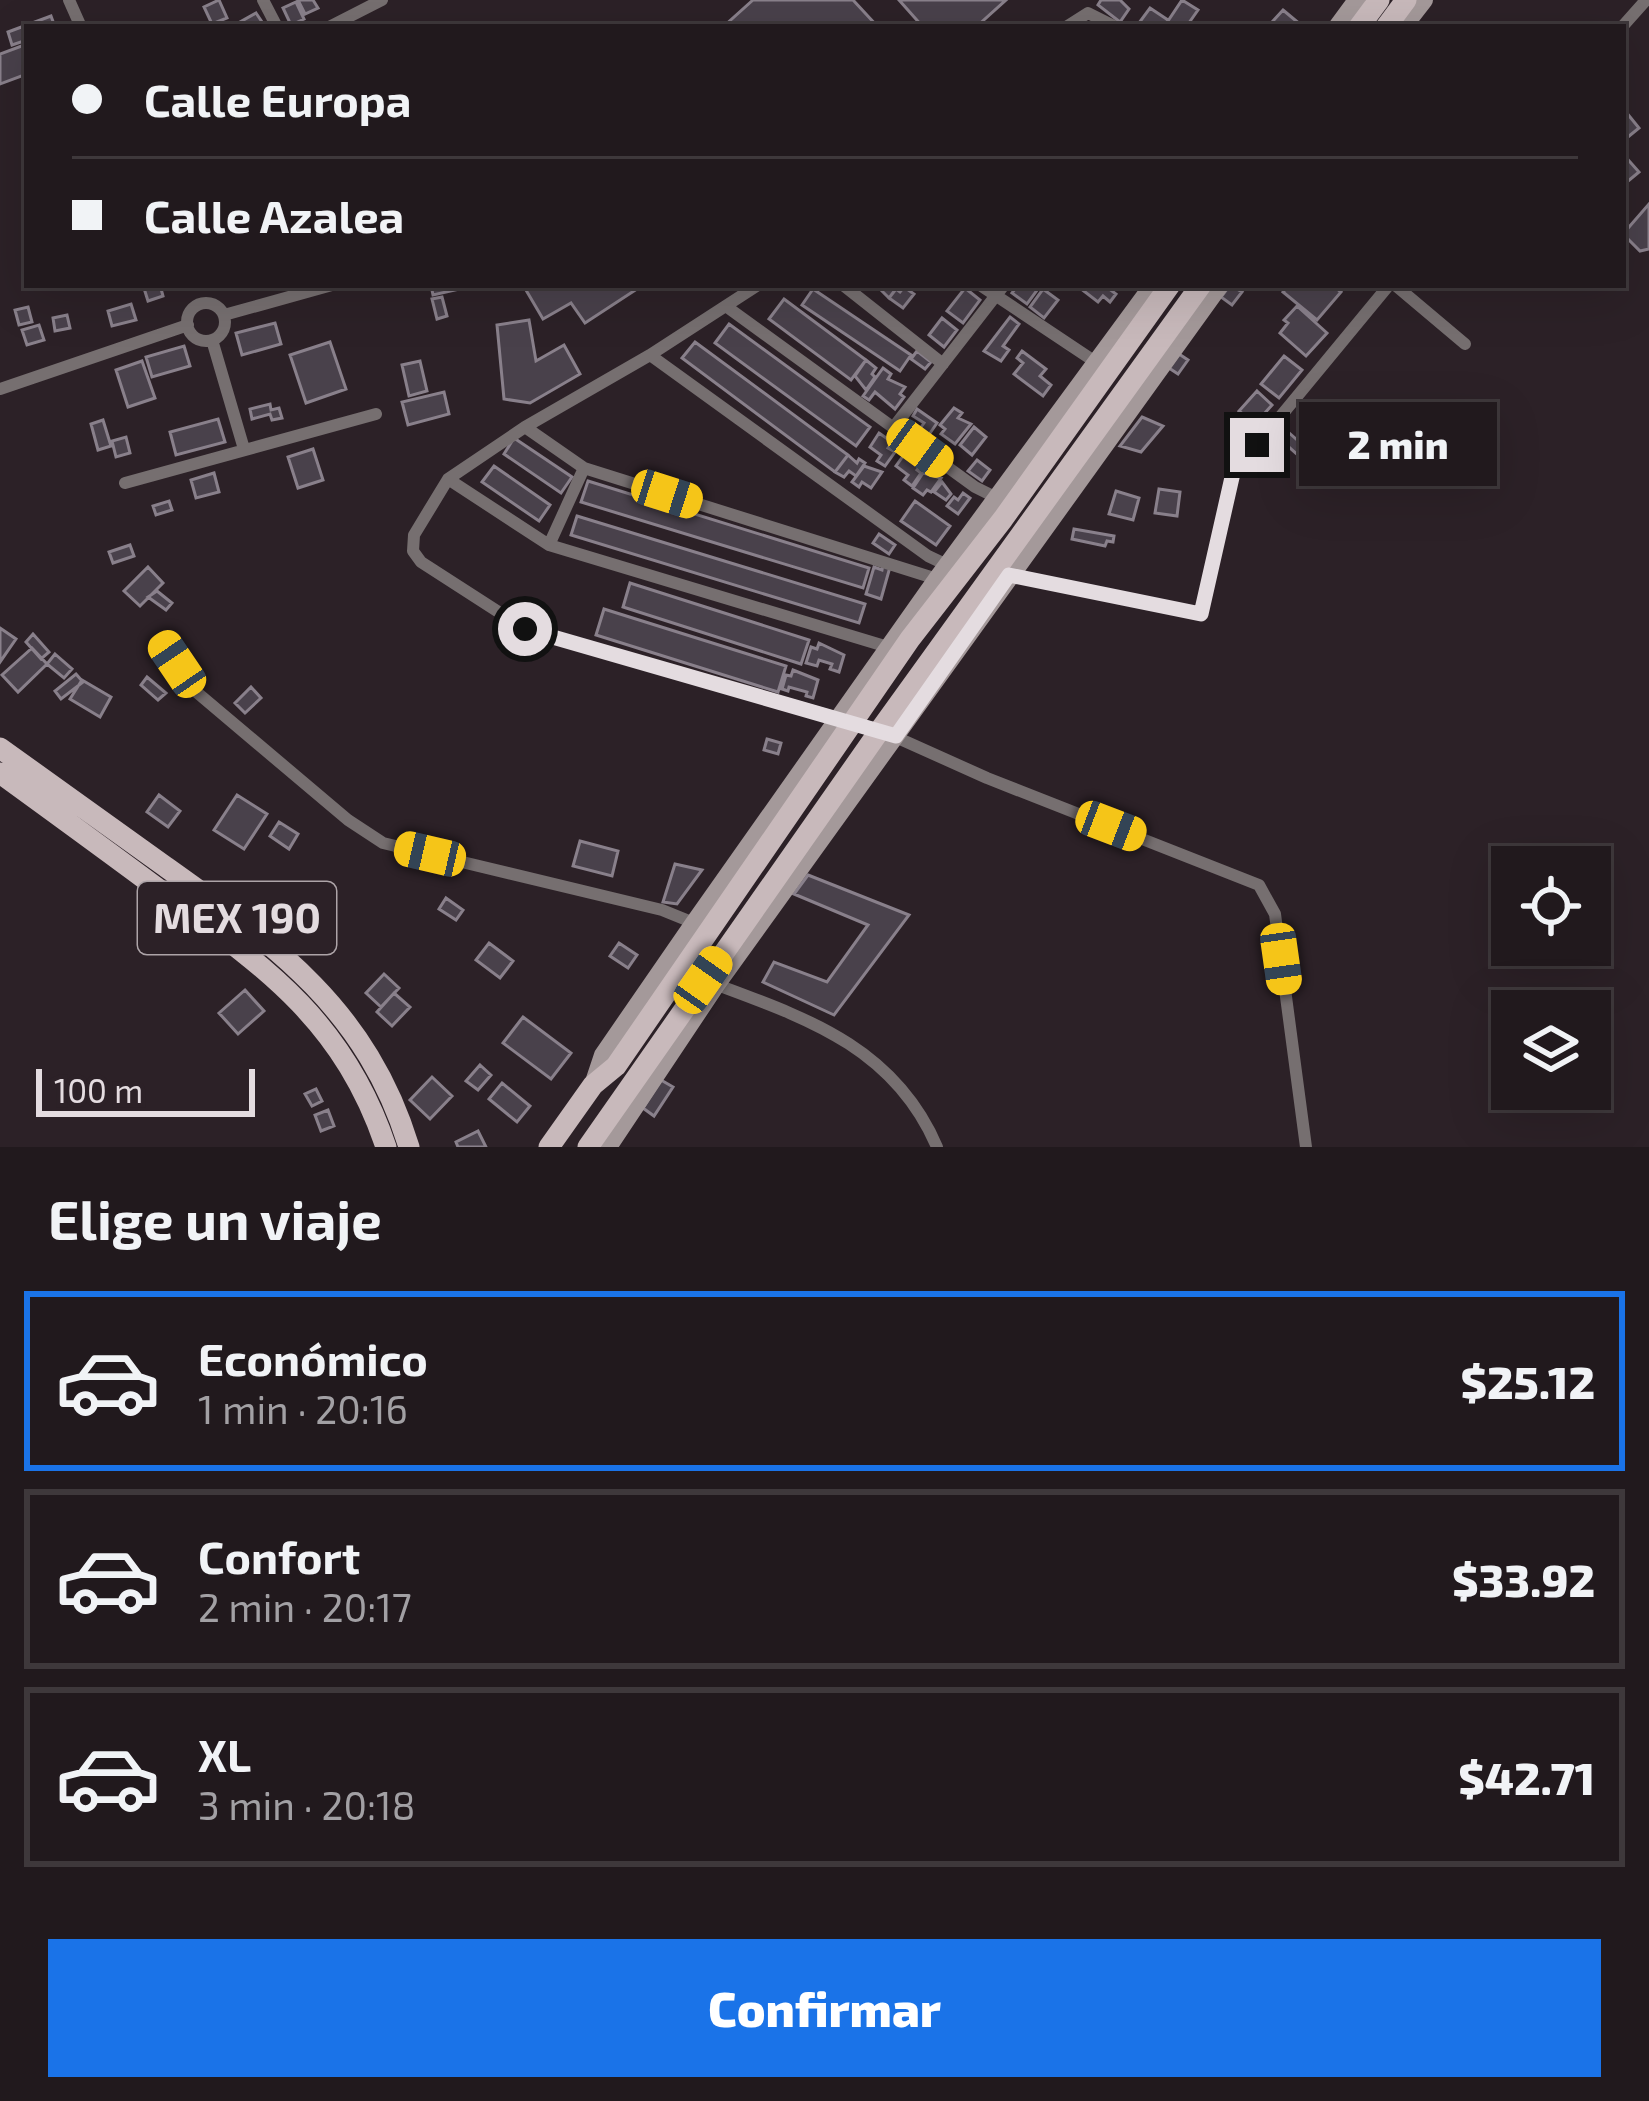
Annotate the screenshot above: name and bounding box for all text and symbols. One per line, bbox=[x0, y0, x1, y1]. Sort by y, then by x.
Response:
text: Calle Europa bbox=[144, 72, 411, 126]
text: Calle Azalea bbox=[144, 188, 404, 242]
callout: 2 min bbox=[1299, 403, 1497, 487]
car bbox=[880, 412, 960, 484]
route end bbox=[1230, 418, 1284, 472]
text: 2 min bbox=[1347, 420, 1449, 467]
car bbox=[627, 466, 707, 522]
route start bbox=[498, 602, 552, 656]
car bbox=[142, 624, 212, 704]
car bbox=[1071, 796, 1151, 856]
car bbox=[391, 828, 469, 880]
map controls bbox=[1491, 846, 1611, 1110]
button: locate bbox=[1491, 846, 1611, 966]
road number: MEX 190 bbox=[138, 882, 336, 954]
car bbox=[1258, 921, 1304, 997]
car bbox=[668, 940, 738, 1020]
button: layers bbox=[1491, 990, 1611, 1110]
scale bar bbox=[36, 1063, 255, 1116]
text: 100 m bbox=[54, 1070, 143, 1110]
text: Elige un viaje bbox=[48, 1186, 382, 1251]
icon: car bbox=[54, 1327, 162, 1435]
text: Económico bbox=[198, 1331, 428, 1385]
text: $25.12 bbox=[1460, 1354, 1595, 1408]
text: 1 min · 20:16 bbox=[198, 1385, 408, 1432]
icon: car bbox=[54, 1525, 162, 1633]
text: Confort bbox=[198, 1529, 360, 1583]
text: $33.92 bbox=[1452, 1552, 1595, 1606]
text: 2 min · 20:17 bbox=[198, 1583, 412, 1630]
icon: car bbox=[54, 1723, 162, 1831]
text: XL bbox=[198, 1727, 251, 1781]
text: $42.71 bbox=[1458, 1750, 1595, 1804]
text: 3 min · 20:18 bbox=[198, 1781, 415, 1828]
button: Confirmar bbox=[48, 1939, 1601, 2077]

